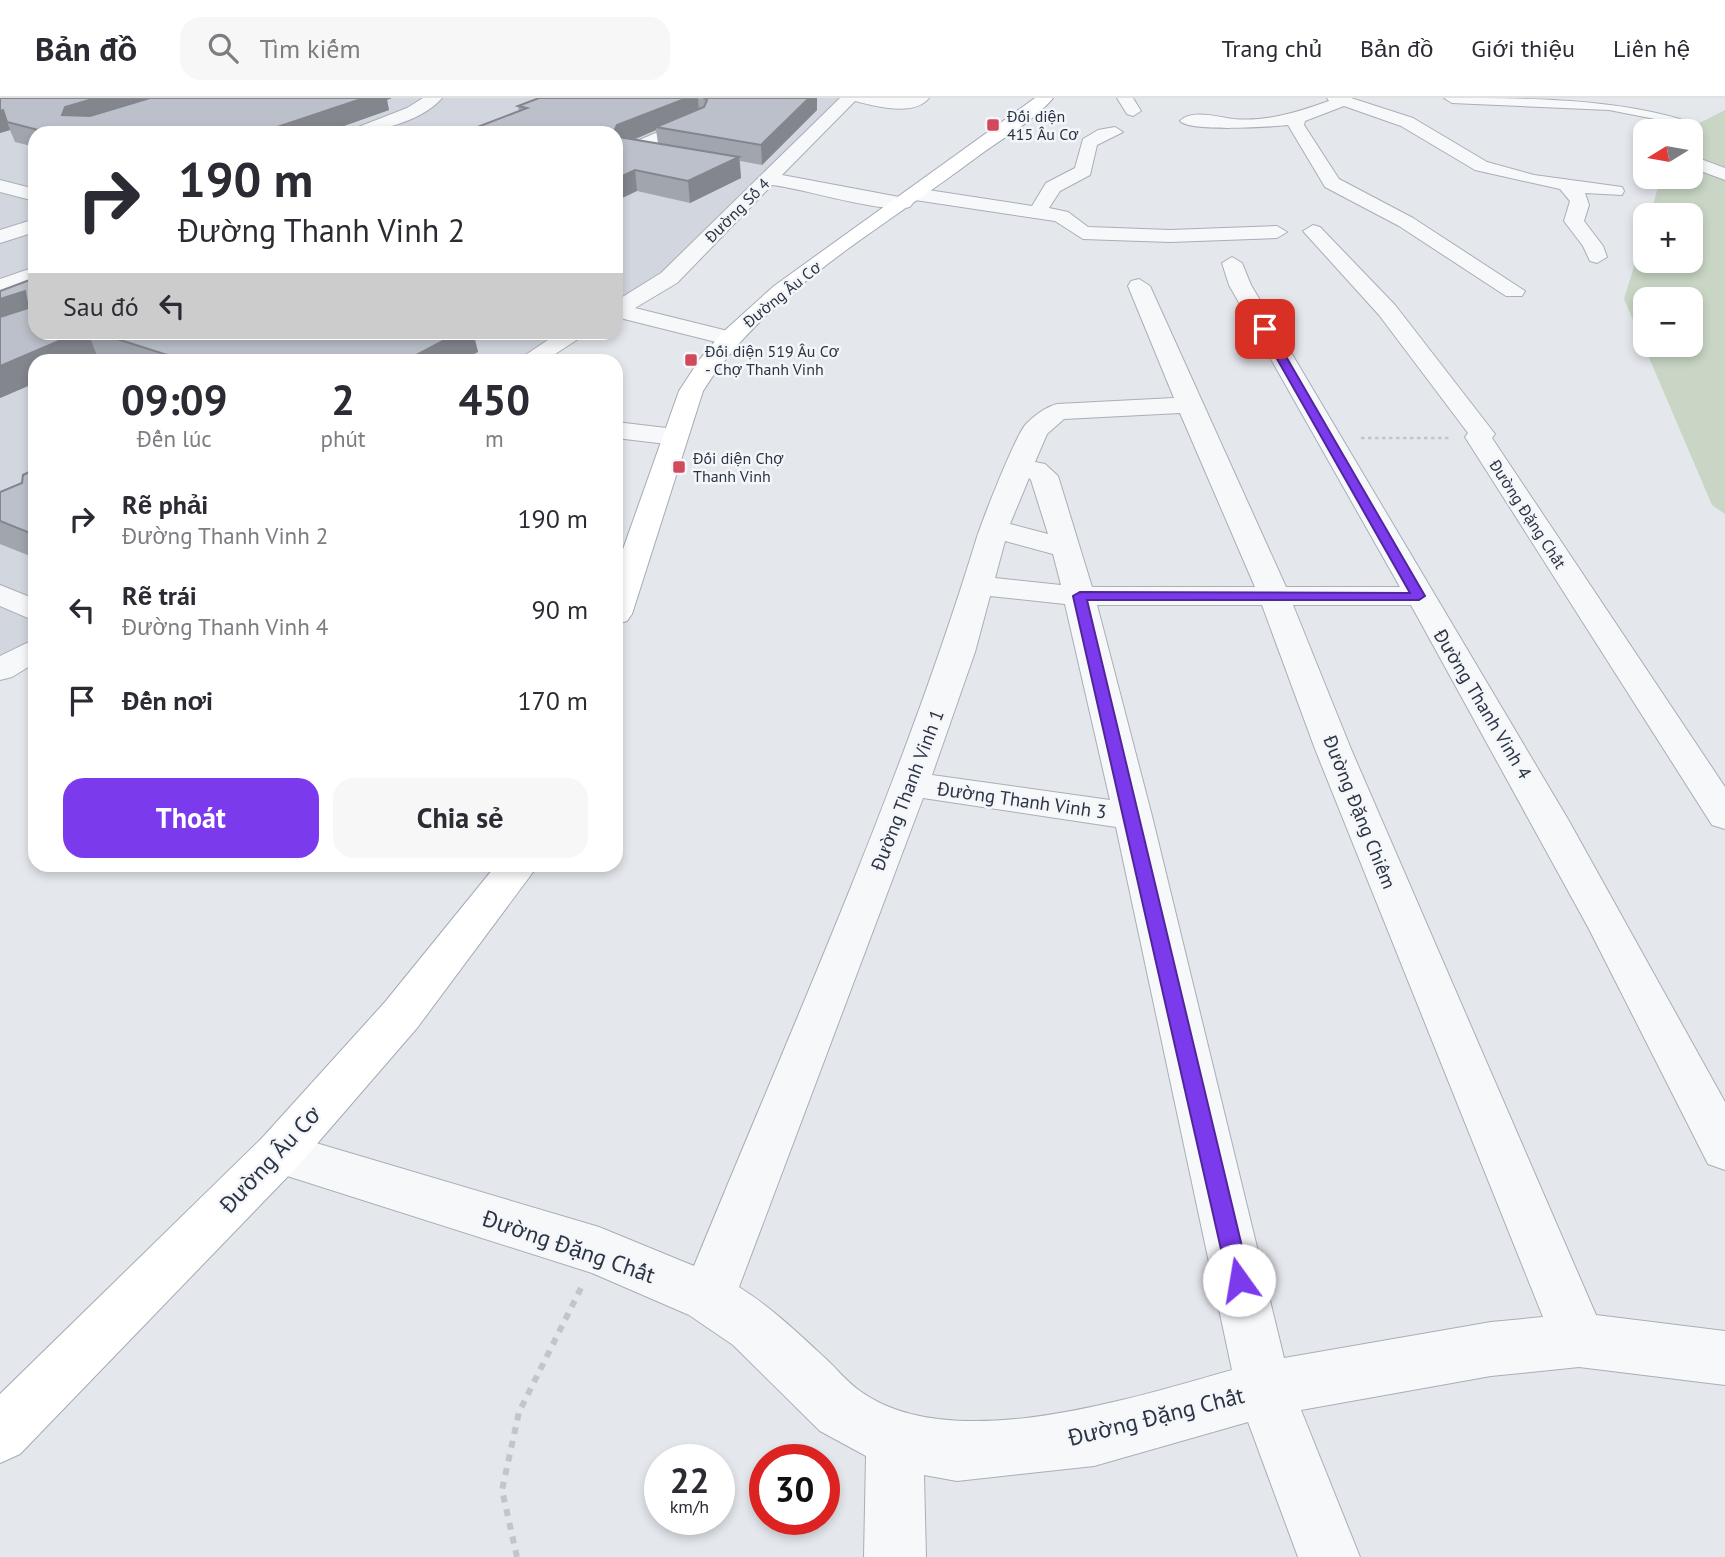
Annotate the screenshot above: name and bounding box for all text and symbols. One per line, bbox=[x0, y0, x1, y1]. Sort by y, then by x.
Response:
search box bbox=[180, 17, 670, 80]
text: Bản đồ bbox=[35, 27, 138, 70]
icon: search bbox=[204, 29, 242, 67]
text: Tìm kiếm bbox=[260, 32, 361, 65]
text: Trang chủ bbox=[1221, 33, 1322, 64]
text: Bản đồ bbox=[1360, 33, 1433, 64]
text: Giới thiệu bbox=[1471, 33, 1575, 64]
text: Liên hệ bbox=[1613, 33, 1690, 64]
place label: Đối diện 415 Âu Cơ bbox=[1006, 106, 1079, 144]
marker: Đối diện 415 Âu Cơ bbox=[985, 117, 1001, 133]
north arrow bbox=[1633, 119, 1703, 189]
map controls bbox=[1633, 119, 1703, 357]
text: 190 m bbox=[178, 147, 313, 211]
icon: right bbox=[63, 154, 154, 245]
street label: Đường Số 4 bbox=[700, 173, 774, 247]
button: + bbox=[1633, 203, 1703, 273]
text: Đường Thanh Vinh 2 bbox=[178, 209, 465, 251]
street label: Đường Âu Cơ bbox=[738, 256, 825, 332]
icon: left bbox=[153, 287, 191, 325]
button: − bbox=[1633, 287, 1703, 357]
text: Sau đó bbox=[63, 290, 139, 323]
pin bbox=[1235, 299, 1295, 359]
icon: arrive bbox=[1246, 310, 1284, 348]
place label: Đối diện 519 Âu Cơ - Chợ Thanh Vinh bbox=[704, 341, 840, 379]
marker: Đối diện 519 Âu Cơ - Chợ Thanh Vinh bbox=[683, 352, 699, 368]
text: 09:09 bbox=[121, 372, 228, 427]
text: 2 bbox=[331, 372, 355, 427]
text: 450 bbox=[459, 372, 530, 427]
text: Đến lúc bbox=[137, 424, 212, 453]
text: phút bbox=[320, 424, 366, 453]
text: m bbox=[485, 424, 504, 453]
place label: Đối diện Chợ Thanh Vinh bbox=[692, 448, 784, 486]
street label: Đường Đặng Chất bbox=[1485, 455, 1571, 573]
marker: Đối diện Chợ Thanh Vinh bbox=[671, 459, 687, 475]
text: Rẽ phải bbox=[122, 488, 208, 521]
icon: right bbox=[63, 500, 101, 538]
text: 190 m bbox=[517, 502, 588, 535]
text: Đường Thanh Vinh 2 bbox=[122, 521, 328, 550]
text: Rẽ trái bbox=[122, 579, 197, 612]
icon: left bbox=[63, 591, 101, 629]
text: 90 m bbox=[532, 593, 588, 626]
text: Đường Thanh Vinh 4 bbox=[122, 612, 328, 641]
street label: Đường Thanh Vinh 4 bbox=[1428, 624, 1537, 783]
icon: arrive bbox=[63, 682, 101, 720]
text: Đến nơi bbox=[122, 684, 213, 717]
text: 170 m bbox=[517, 684, 588, 717]
street label: Đường Thanh Vinh 1 bbox=[865, 706, 949, 875]
street label: Đường Đặng Chiêm bbox=[1318, 731, 1402, 892]
street label: Đường Thanh Vinh 3 bbox=[935, 776, 1108, 824]
button: Thoát bbox=[63, 778, 319, 858]
button: Chia sẻ bbox=[333, 778, 588, 858]
street label: Đường Âu Cơ bbox=[212, 1099, 327, 1219]
street label: Đường Đặng Chất bbox=[478, 1203, 659, 1289]
position arrow bbox=[1202, 1243, 1276, 1317]
street label: Đường Đặng Chất bbox=[1064, 1380, 1247, 1452]
speed limit sign: 30 bbox=[749, 1444, 840, 1535]
text: 22 bbox=[670, 1457, 709, 1503]
text: km/h bbox=[670, 1495, 709, 1518]

